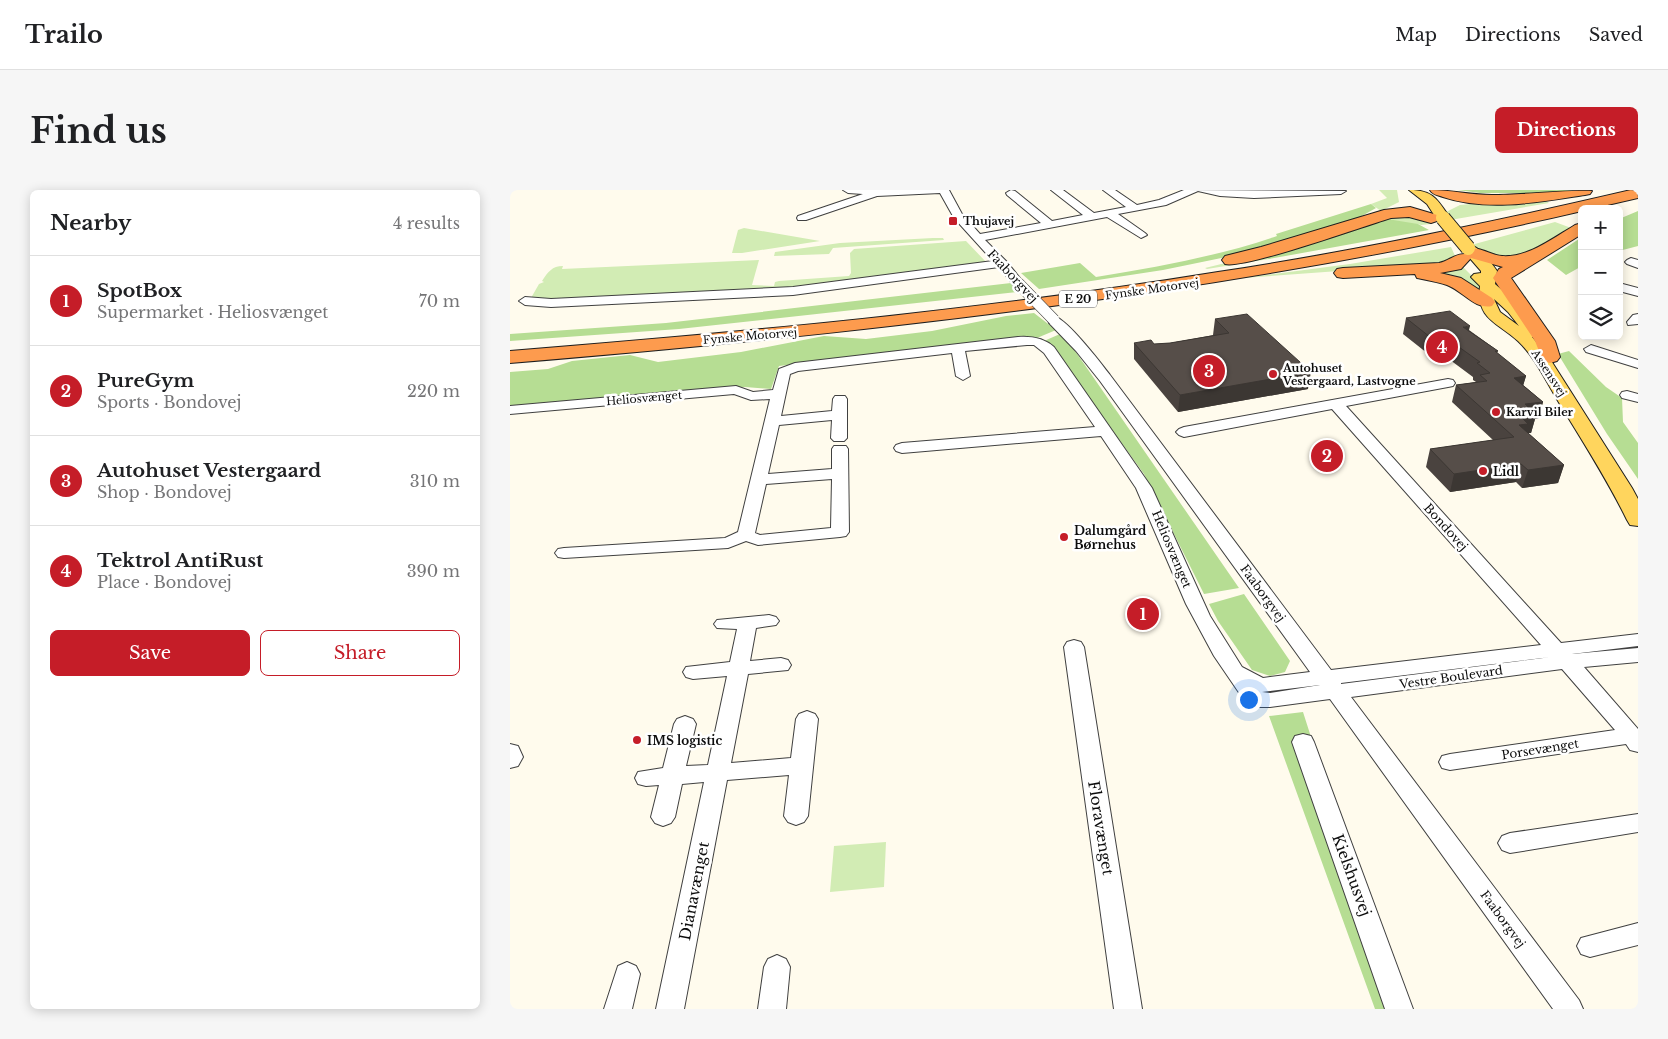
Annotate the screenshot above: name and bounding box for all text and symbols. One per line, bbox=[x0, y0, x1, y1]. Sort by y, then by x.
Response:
text: Trailo bbox=[25, 20, 103, 49]
text: Map bbox=[1395, 24, 1437, 46]
text: Directions bbox=[1465, 24, 1561, 46]
text: Saved bbox=[1589, 24, 1643, 46]
button: Directions bbox=[1495, 107, 1638, 153]
text: Find us bbox=[30, 109, 167, 152]
map controls bbox=[1578, 205, 1623, 340]
button: + bbox=[1578, 205, 1623, 250]
text: Nearby bbox=[50, 210, 131, 236]
text: 4 results bbox=[393, 213, 460, 233]
place label: Thujavej bbox=[963, 214, 1014, 228]
marker: Thujavej bbox=[947, 215, 959, 227]
street label: Faaborgvej bbox=[985, 246, 1041, 306]
button: − bbox=[1578, 250, 1623, 295]
street label: Fynske Motorvej bbox=[1104, 275, 1200, 303]
text: SpotBox bbox=[97, 279, 182, 302]
road number: E 20 bbox=[1059, 290, 1097, 308]
text: 1 bbox=[63, 291, 69, 311]
text: 70 m bbox=[419, 291, 460, 311]
button: layers bbox=[1578, 295, 1623, 340]
text: Supermarket · Heliosvænget bbox=[97, 302, 328, 322]
street label: Fynske Motorvej bbox=[702, 325, 798, 347]
pin: 4 bbox=[1426, 328, 1458, 366]
street label: Assensvej bbox=[1528, 346, 1569, 399]
pin: 3 bbox=[1193, 352, 1225, 390]
place label: Autohuset Vestergaard, Lastvogne bbox=[1282, 361, 1416, 388]
marker: Autohuset Vestergaard, Lastvogne bbox=[1267, 368, 1279, 380]
text: PureGym bbox=[97, 369, 194, 392]
text: 2 bbox=[61, 381, 71, 401]
text: 220 m bbox=[407, 381, 460, 401]
street label: Heliosvænget bbox=[605, 388, 683, 408]
text: Sports · Bondovej bbox=[97, 392, 241, 412]
place label: Karvil Biler bbox=[1506, 405, 1574, 419]
marker: Karvil Biler bbox=[1490, 406, 1502, 418]
pin: 2 bbox=[1311, 437, 1343, 475]
text: Autohuset Vestergaard bbox=[97, 459, 321, 482]
place label: Lidl bbox=[1493, 464, 1520, 479]
marker: Lidl bbox=[1477, 465, 1489, 477]
text: 3 bbox=[61, 471, 71, 491]
text: 310 m bbox=[410, 471, 460, 491]
text: Shop · Bondovej bbox=[97, 482, 232, 502]
street label: Bondovej bbox=[1421, 500, 1471, 554]
street label: Heliosvænget bbox=[1149, 508, 1195, 591]
place label: Dalumgård Børnehus bbox=[1074, 523, 1147, 552]
marker: Dalumgård Børnehus bbox=[1058, 531, 1070, 543]
text: Tektrol AntiRust bbox=[97, 549, 263, 572]
text: 4 bbox=[61, 561, 71, 581]
text: 390 m bbox=[407, 561, 460, 581]
street label: Faaborgvej bbox=[1237, 561, 1289, 625]
text: Place · Bondovej bbox=[97, 572, 232, 592]
pin: 1 bbox=[1127, 595, 1159, 633]
button: Save bbox=[50, 630, 250, 676]
button: Share bbox=[260, 630, 460, 676]
street label: Vestre Boulevard bbox=[1397, 662, 1504, 692]
your location bbox=[1236, 687, 1262, 713]
place label: IMS logistic bbox=[647, 733, 722, 748]
marker: IMS logistic bbox=[631, 734, 643, 746]
street label: Porsevænget bbox=[1500, 735, 1580, 762]
street label: Floravænget bbox=[1084, 779, 1118, 877]
street label: Kielshusvej bbox=[1328, 831, 1376, 919]
street label: Dianavænget bbox=[675, 840, 713, 942]
street label: Faaborgvej bbox=[1477, 887, 1529, 951]

